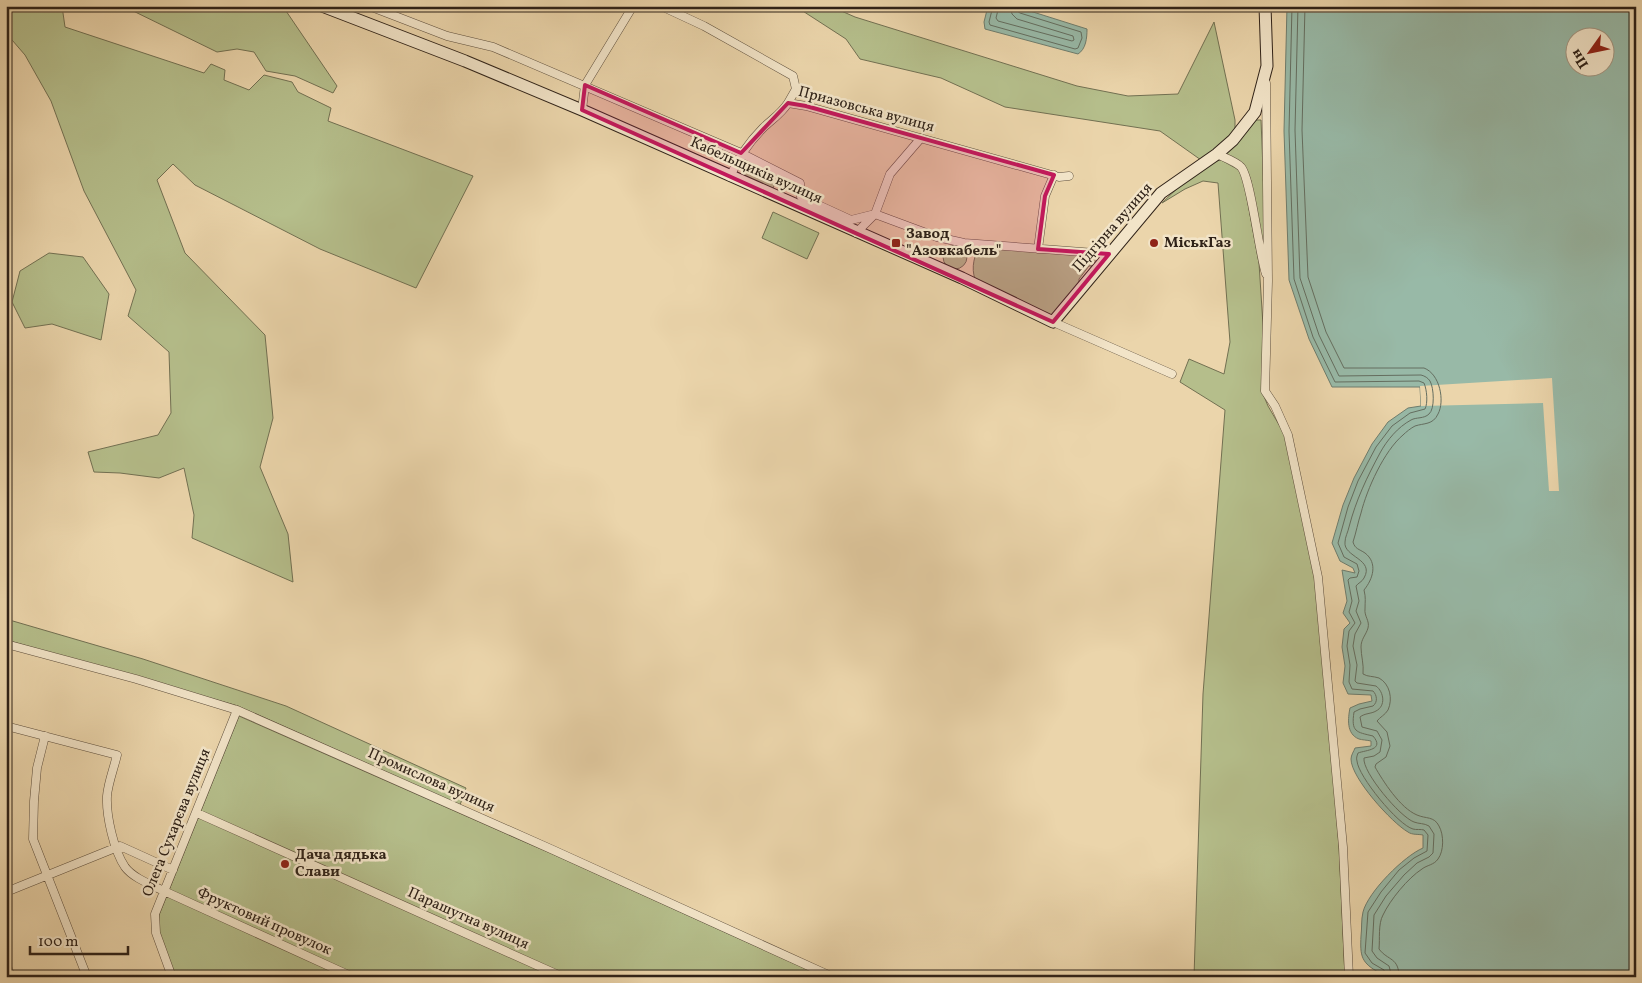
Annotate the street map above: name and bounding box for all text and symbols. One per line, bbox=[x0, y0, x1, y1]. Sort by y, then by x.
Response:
north arrow bbox=[1564, 28, 1614, 78]
text: Пн bbox=[1567, 45, 1594, 72]
street label: Приазовська вулиця bbox=[796, 82, 936, 138]
street label: Кабельщиків вулиця bbox=[687, 132, 826, 210]
street label: Підгірна вулиця bbox=[1068, 179, 1158, 277]
place label: Завод "Азовкабель" bbox=[906, 224, 1001, 262]
place label: МіськГаз bbox=[1164, 233, 1231, 254]
marker: Завод "Азовкабель" bbox=[890, 237, 902, 249]
marker: МіськГаз bbox=[1148, 237, 1160, 249]
street label: Промислова вулиця bbox=[364, 744, 498, 819]
street label: Олега Сухарєва вулиця bbox=[138, 746, 216, 900]
place label: Дача дядька Слави bbox=[295, 845, 387, 883]
marker: Дача дядька Слави bbox=[279, 858, 291, 870]
street label: Фруктовий провулок bbox=[193, 883, 335, 961]
street label: Парашутна вулиця bbox=[404, 883, 532, 955]
scale bar bbox=[30, 923, 128, 955]
text: 100 m bbox=[38, 932, 78, 953]

